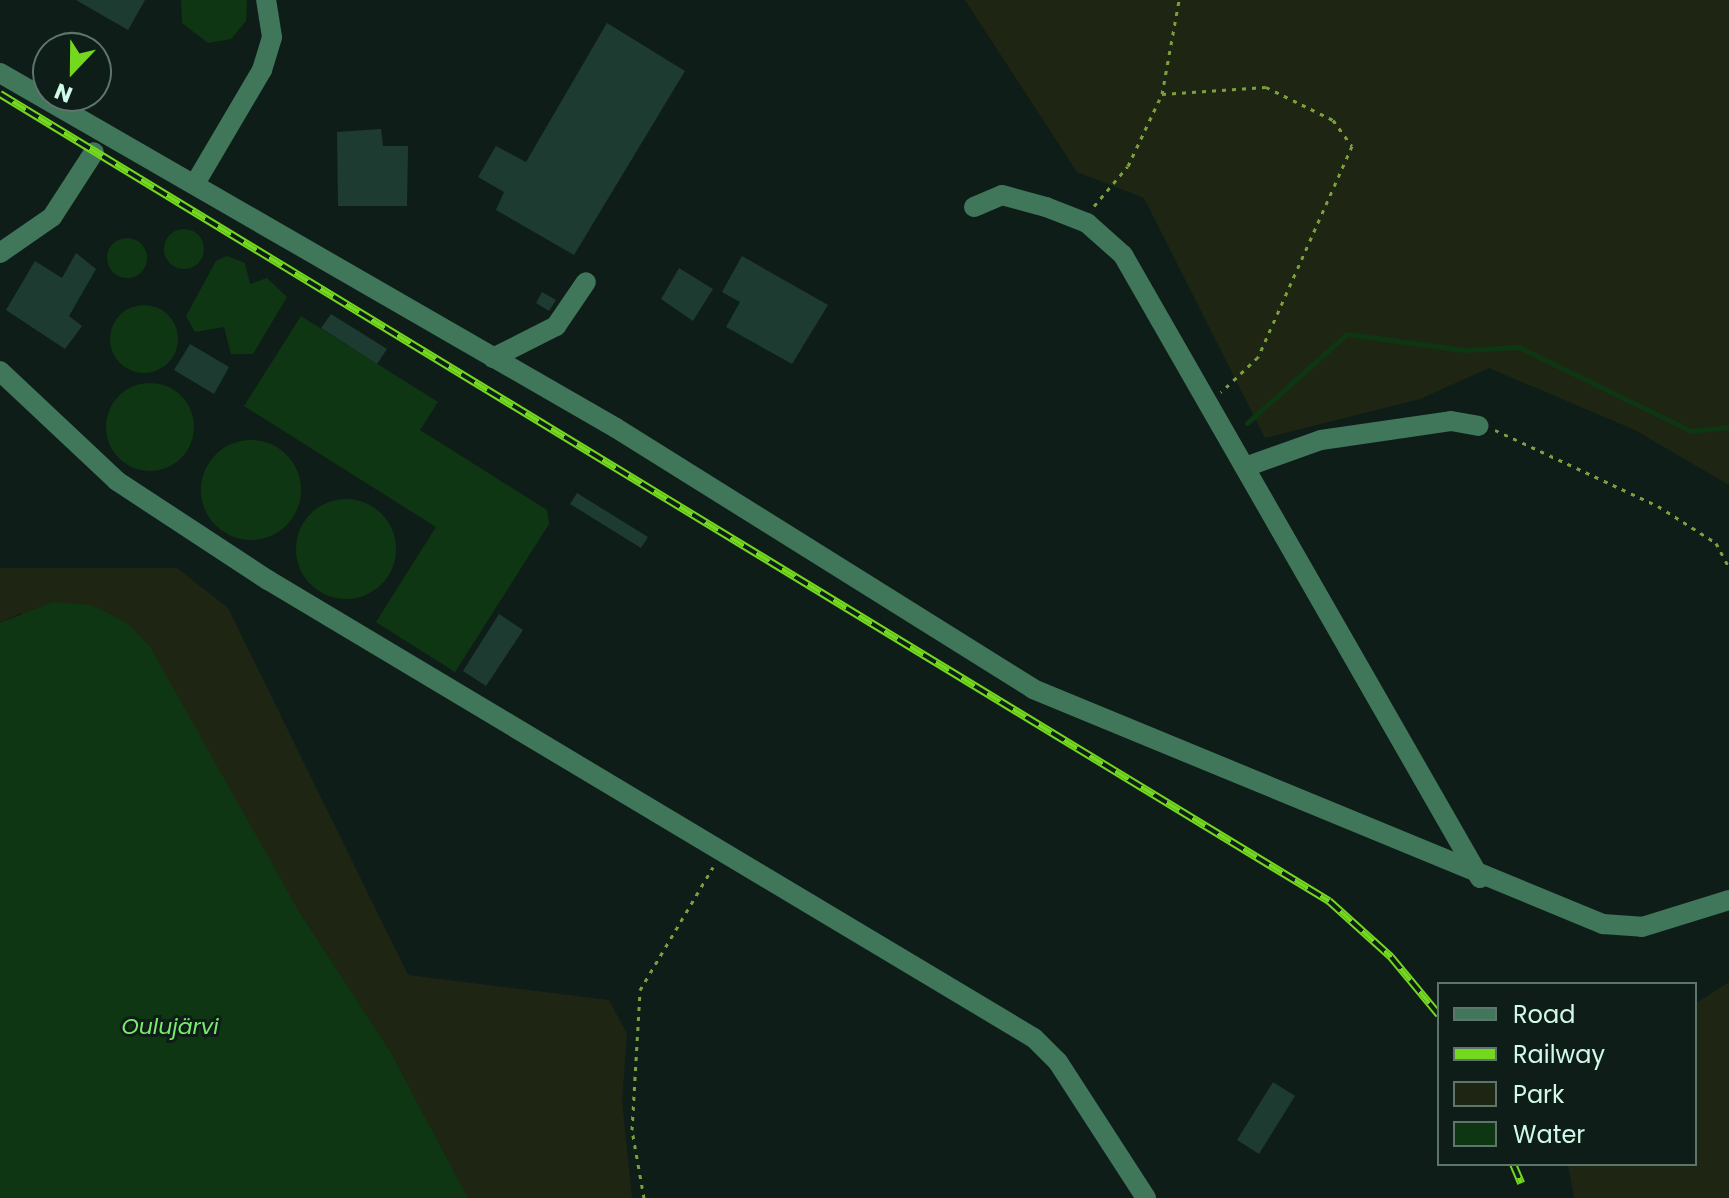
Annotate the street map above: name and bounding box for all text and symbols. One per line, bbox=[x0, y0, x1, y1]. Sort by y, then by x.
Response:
north arrow bbox=[32, 32, 112, 112]
text: N bbox=[50, 75, 77, 110]
legend bbox=[1437, 982, 1697, 1166]
text: Road bbox=[1513, 998, 1575, 1031]
water label: Oulujärvi bbox=[121, 1014, 219, 1040]
text: Railway bbox=[1513, 1038, 1605, 1071]
text: Park bbox=[1513, 1078, 1564, 1111]
text: Water bbox=[1513, 1118, 1585, 1151]

